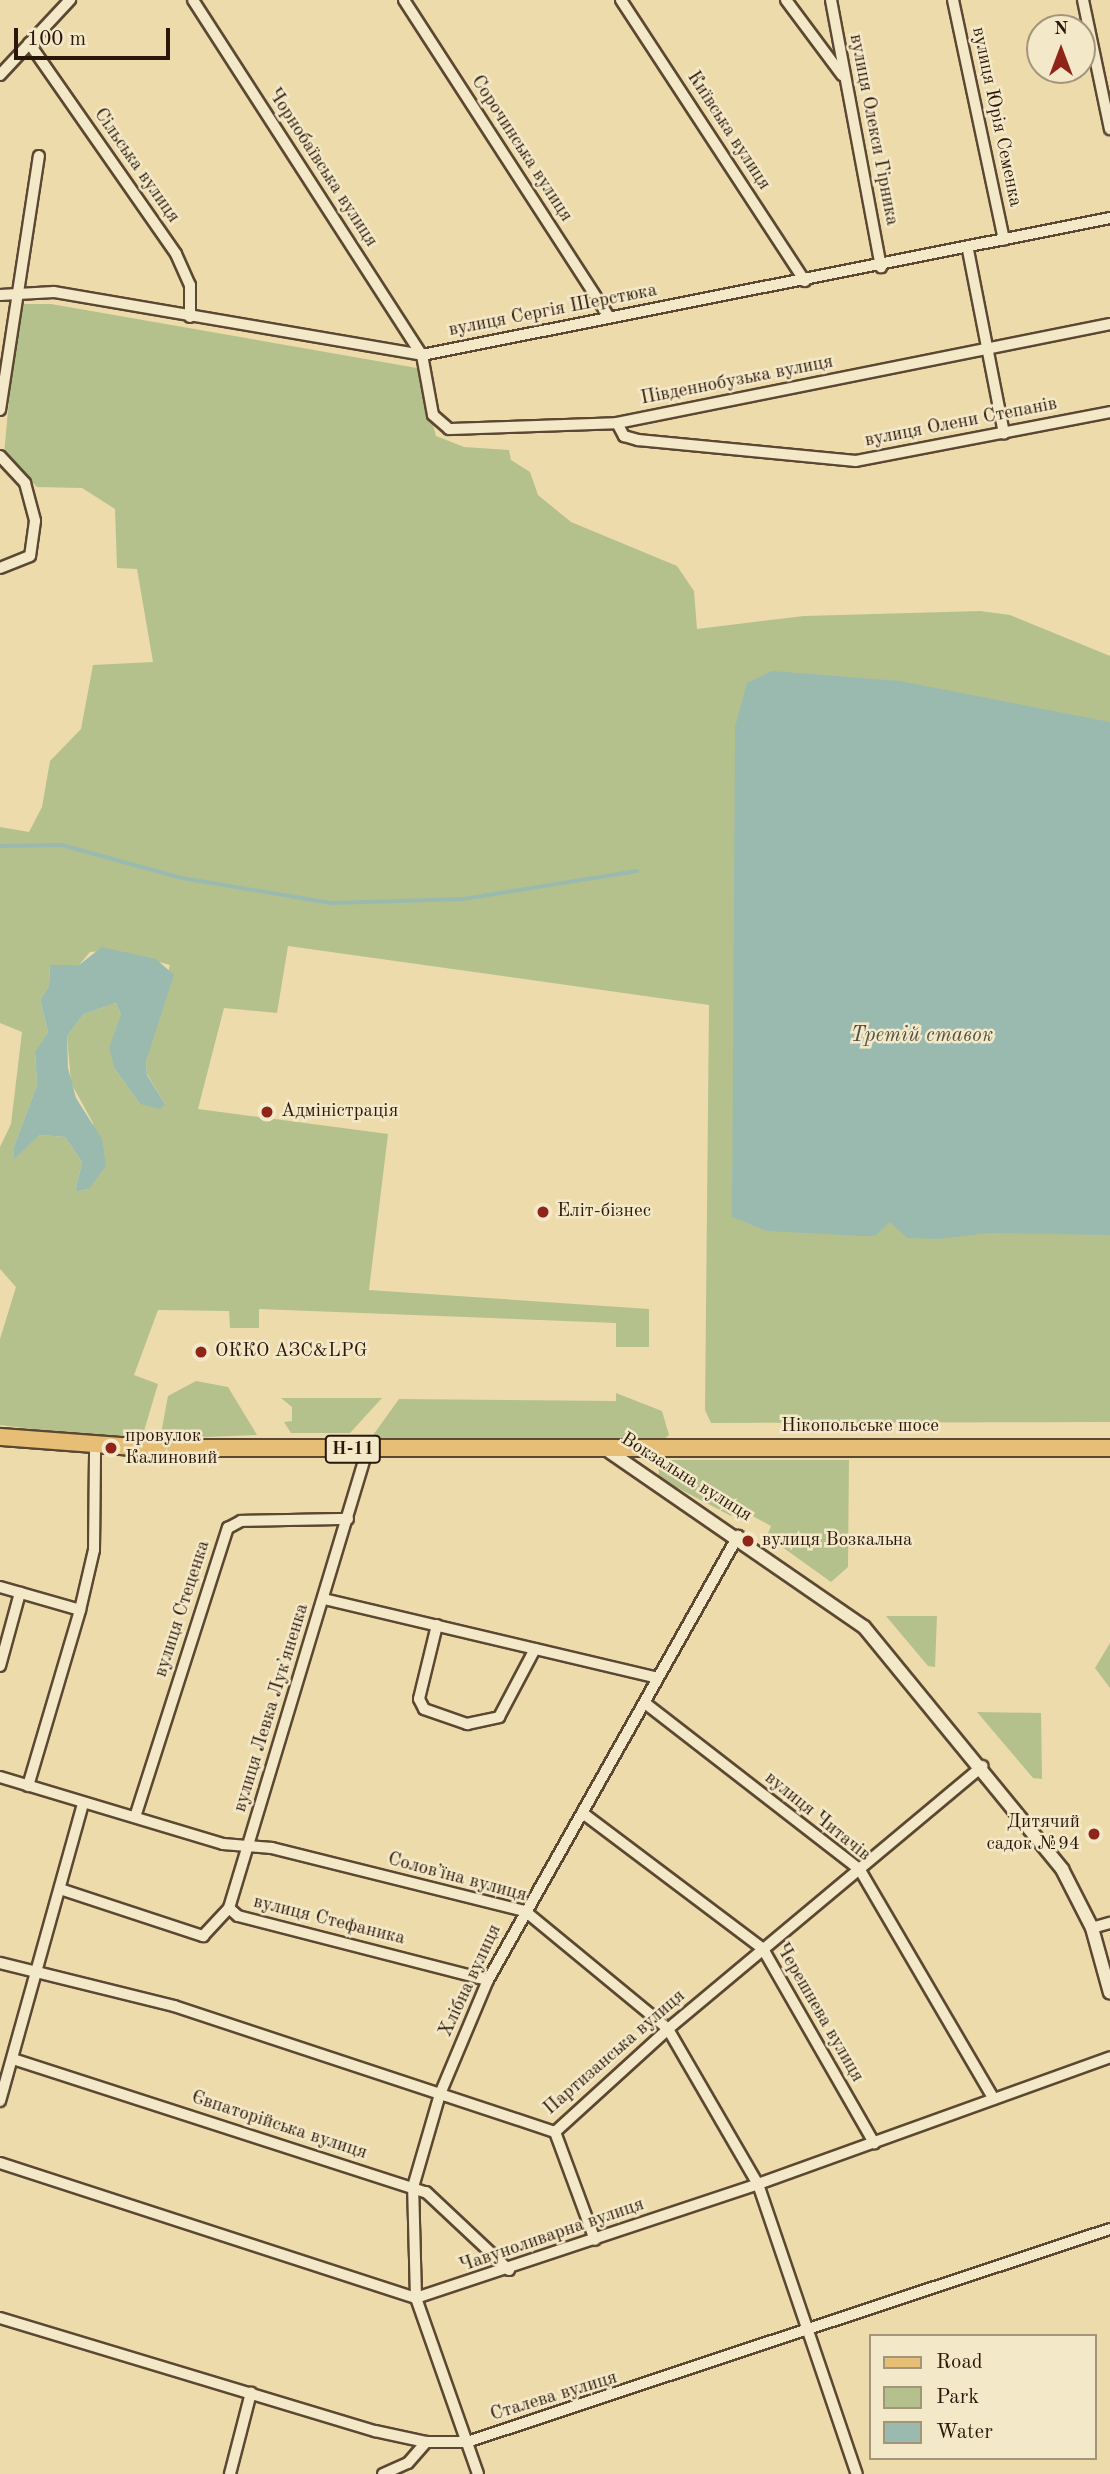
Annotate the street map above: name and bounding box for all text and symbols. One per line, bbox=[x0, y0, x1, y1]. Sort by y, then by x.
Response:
scale bar bbox=[18, 14, 173, 58]
north arrow bbox=[1026, 14, 1096, 84]
text: N bbox=[1054, 20, 1068, 39]
street label: вулиця Юрія Семенка bbox=[966, 25, 1026, 209]
text: 100 m bbox=[27, 29, 86, 50]
street label: вулиця Олекси Гірника bbox=[843, 32, 903, 228]
street label: Київська вулиця bbox=[681, 67, 775, 195]
street label: Сорочинська вулиця bbox=[465, 71, 577, 227]
street label: Чорнобаївська вулиця bbox=[262, 84, 382, 252]
street label: Сільська вулиця bbox=[88, 104, 184, 228]
street label: вулиця Сергія Шерстюка bbox=[447, 280, 659, 342]
street label: Південнобузька вулиця bbox=[639, 351, 835, 411]
street label: вулиця Олени Степанів bbox=[863, 393, 1059, 453]
water label: Третій ставок bbox=[851, 1023, 993, 1049]
place label: Адміністрація bbox=[281, 1101, 398, 1123]
marker: Адміністрація bbox=[259, 1104, 275, 1120]
place label: Еліт-бізнес bbox=[557, 1201, 651, 1223]
marker: Еліт-бізнес bbox=[535, 1204, 551, 1220]
place label: ОККО АЗС&LPG bbox=[215, 1341, 367, 1363]
marker: ОККО АЗС&LPG bbox=[193, 1344, 209, 1360]
street label: Нікопольське шосе bbox=[781, 1416, 939, 1438]
place label: провулок Калиновий bbox=[125, 1426, 217, 1470]
street label: Вокзальна вулиця bbox=[616, 1428, 756, 1528]
road number: Н-11 bbox=[323, 1434, 383, 1464]
marker: провулок Калиновий bbox=[103, 1440, 119, 1456]
place label: вулиця Возкальна bbox=[762, 1530, 912, 1552]
marker: вулиця Возкальна bbox=[740, 1533, 756, 1549]
street label: вулиця Стеценка bbox=[150, 1538, 216, 1680]
street label: вулиця Левка Лукʼяненка bbox=[229, 1601, 315, 1815]
street label: вулиця Читачів bbox=[759, 1767, 875, 1867]
place label: Дитячий садок №94 bbox=[986, 1812, 1080, 1856]
marker: Дитячий садок №94 bbox=[1086, 1826, 1102, 1842]
street label: Соловʼїна вулиця bbox=[385, 1849, 529, 1907]
street label: вулиця Стефаника bbox=[251, 1891, 407, 1951]
street label: Хлібна вулиця bbox=[435, 1921, 507, 2041]
street label: Черешнева вулиця bbox=[770, 1939, 868, 2087]
street label: Партизанська вулиця bbox=[540, 1985, 690, 2121]
street label: Євпаторійська вулиця bbox=[188, 2087, 370, 2165]
street label: Чавуноливарна вулиця bbox=[457, 2194, 647, 2278]
legend bbox=[869, 2334, 1096, 2460]
text: Road bbox=[936, 2352, 983, 2373]
street label: Сталева вулиця bbox=[488, 2367, 620, 2427]
text: Park bbox=[936, 2387, 979, 2408]
text: Water bbox=[936, 2422, 993, 2443]

